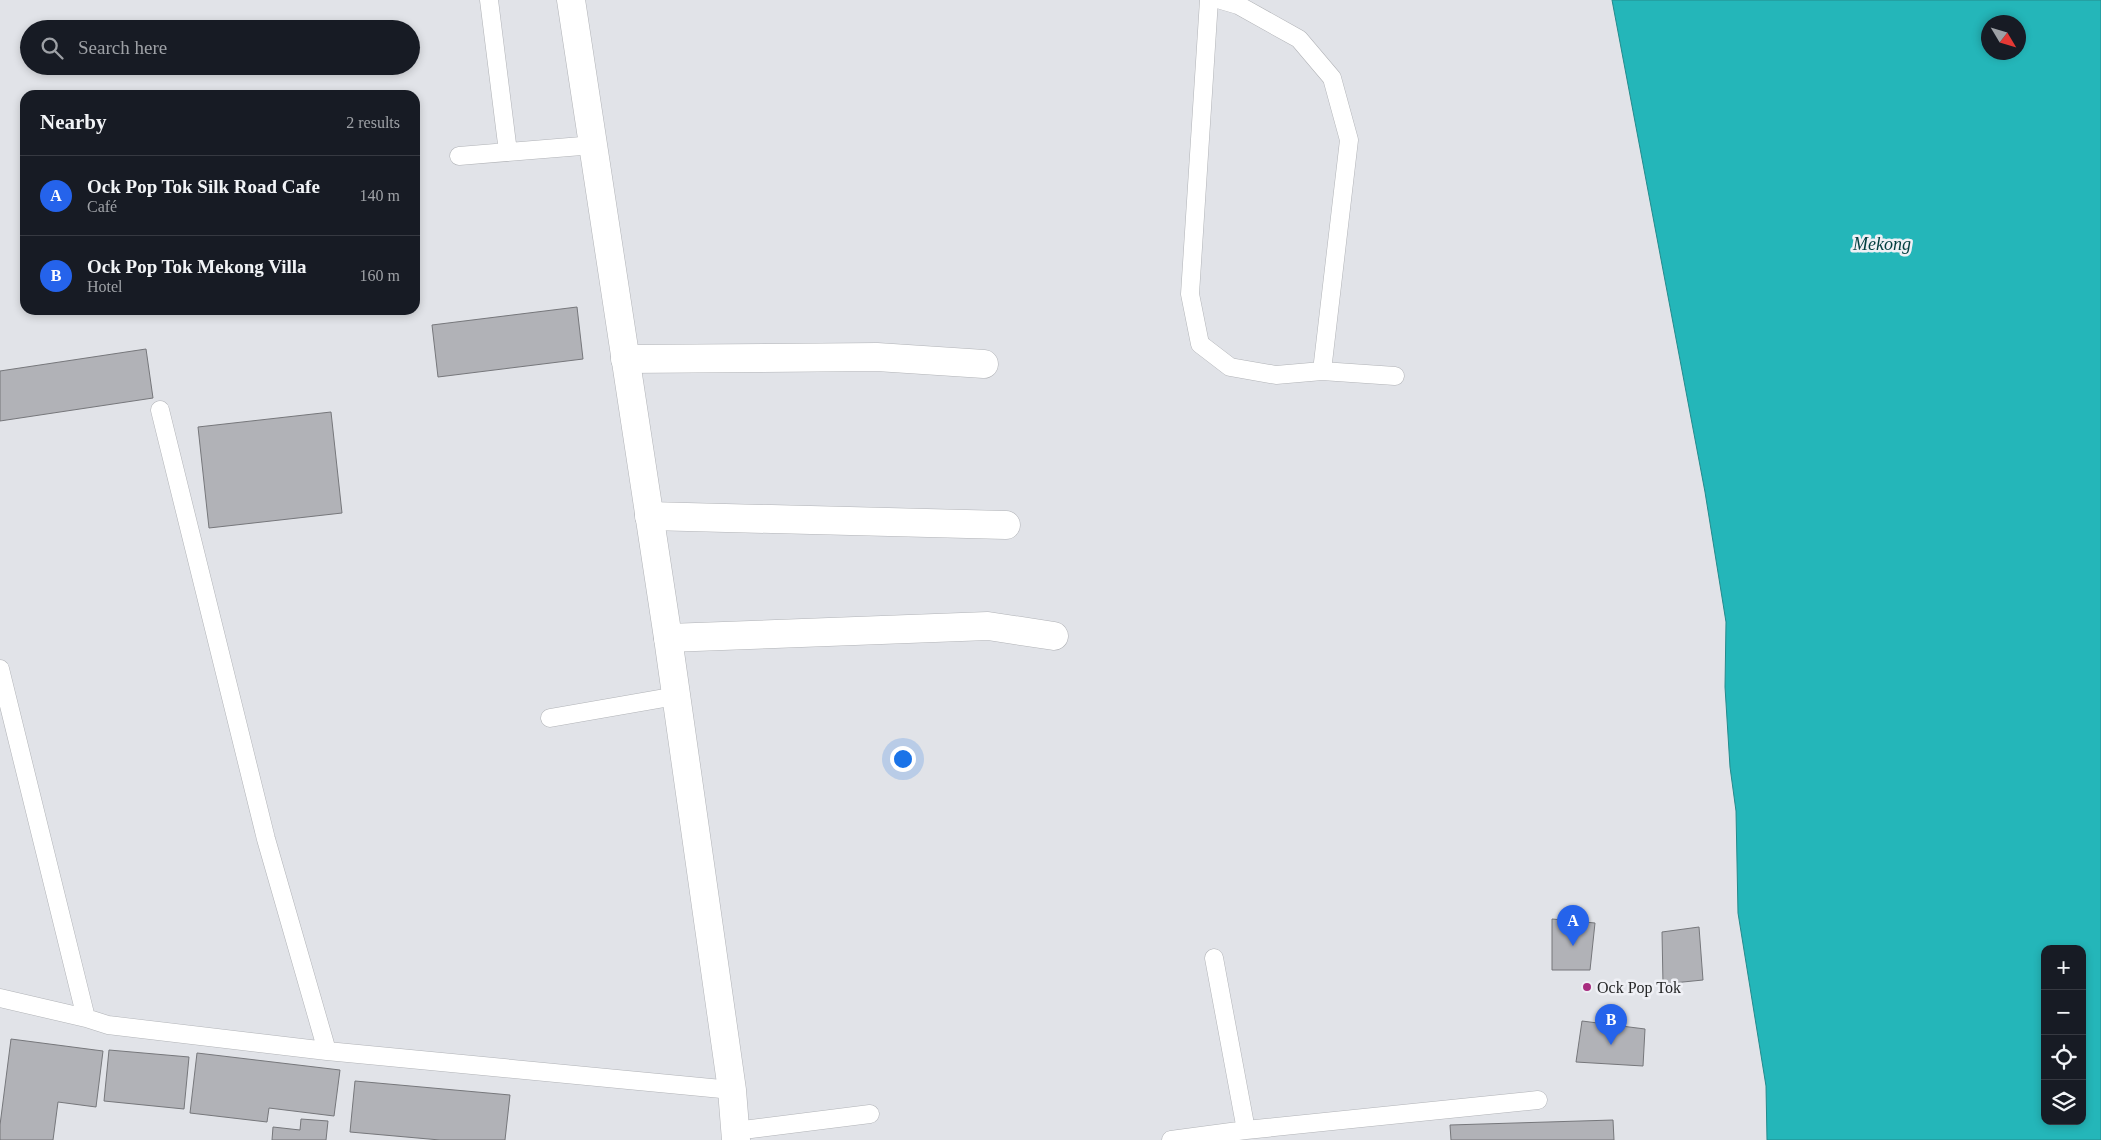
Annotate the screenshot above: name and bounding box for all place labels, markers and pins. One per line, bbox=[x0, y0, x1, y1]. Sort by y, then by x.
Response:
pin: A bbox=[1557, 905, 1589, 946]
place label: Ock Pop Tok bbox=[1597, 979, 1681, 997]
marker: Ock Pop Tok bbox=[1581, 981, 1593, 993]
pin: B bbox=[1595, 1004, 1627, 1045]

